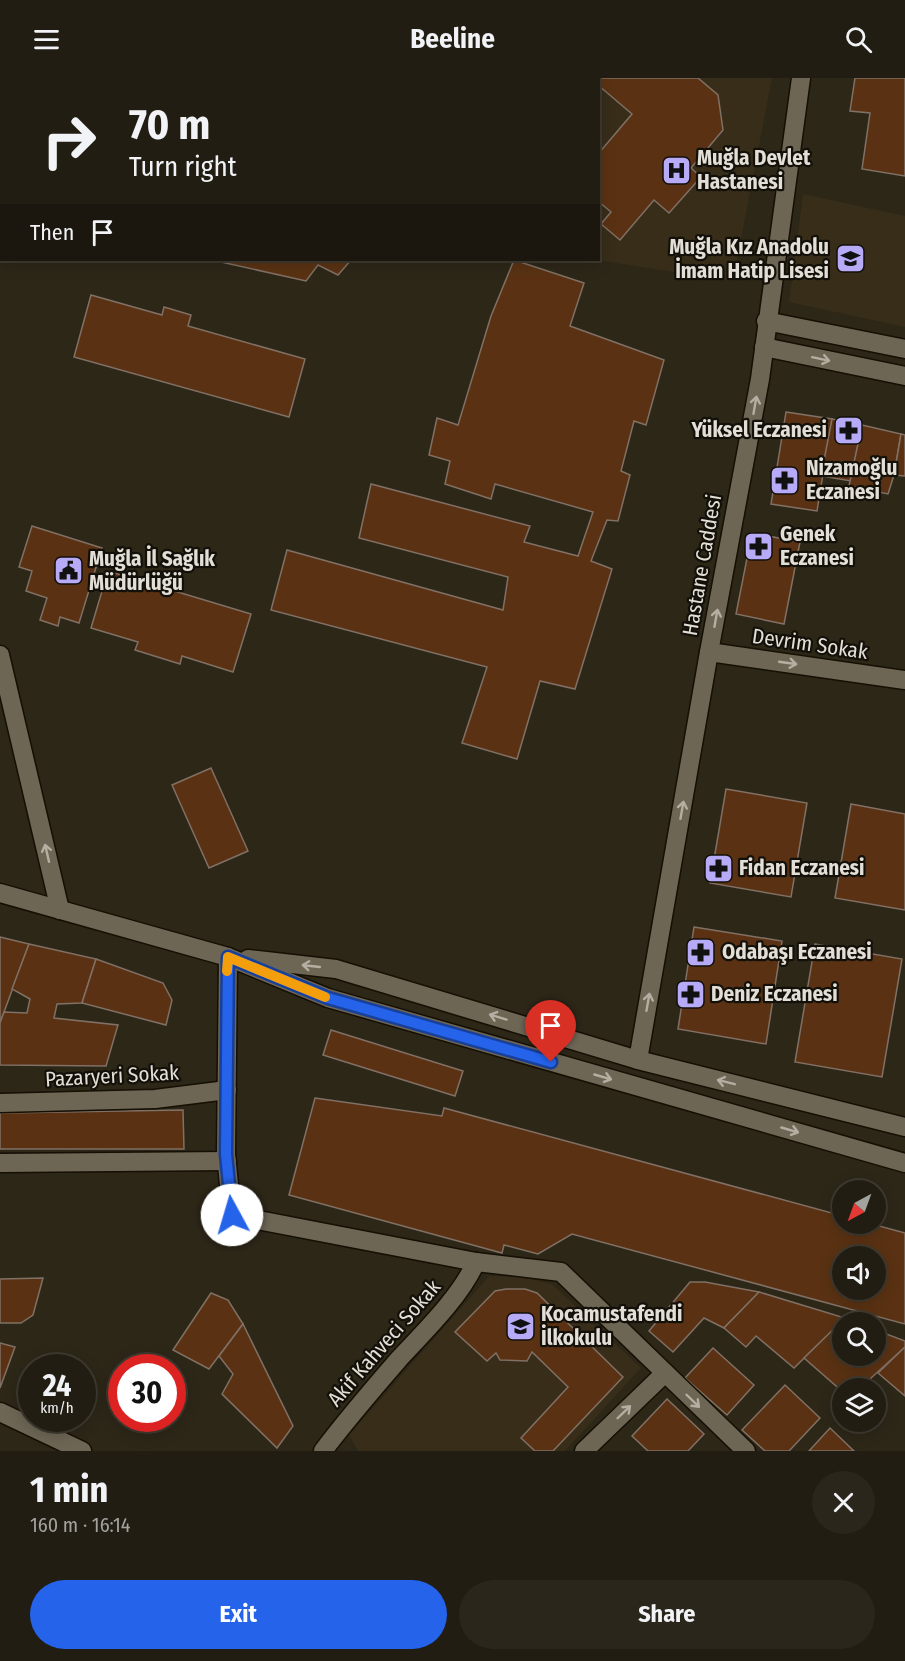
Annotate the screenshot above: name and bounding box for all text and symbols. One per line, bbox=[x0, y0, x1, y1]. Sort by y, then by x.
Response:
icon: menu bbox=[30, 23, 63, 56]
text: Beeline bbox=[410, 23, 495, 55]
icon: search bbox=[842, 23, 875, 56]
text: 70 m bbox=[129, 100, 210, 150]
icon: right bbox=[30, 102, 108, 180]
place label: Muğla Devlet Hastanesi bbox=[697, 145, 811, 195]
text: Turn right bbox=[129, 151, 237, 183]
hospital icon: Muğla Devlet Hastanesi bbox=[660, 154, 692, 186]
icon: arrive bbox=[86, 216, 119, 249]
text: Then bbox=[30, 219, 74, 246]
place label: Muğla Kız Anadolu İmam Hatip Lisesi bbox=[669, 234, 829, 284]
school or university icon: Muğla Kız Anadolu İmam Hatip Lisesi bbox=[834, 243, 866, 275]
one-way arrow bbox=[811, 354, 830, 365]
one-way arrow bbox=[750, 396, 761, 416]
pharmacy icon: Yüksel Eczanesi bbox=[832, 414, 864, 446]
place label: Yüksel Eczanesi bbox=[690, 417, 827, 443]
place label: Nizamoğlu Eczanesi bbox=[806, 455, 897, 505]
pharmacy icon: Nizamoğlu Eczanesi bbox=[769, 464, 801, 496]
street label: Hastane Caddesi bbox=[677, 492, 727, 638]
place label: Genek Eczanesi bbox=[780, 521, 854, 571]
pharmacy icon: Genek Eczanesi bbox=[743, 530, 775, 562]
place label: Muğla İl Sağlık Müdürlüğü bbox=[89, 545, 215, 596]
public building icon: Muğla İl Sağlık Müdürlüğü bbox=[52, 555, 84, 587]
one-way arrow bbox=[710, 608, 721, 628]
street label: Devrim Sokak bbox=[750, 623, 870, 665]
one-way arrow bbox=[778, 658, 797, 669]
one-way arrow bbox=[677, 800, 688, 820]
one-way arrow bbox=[40, 844, 52, 863]
pharmacy icon: Fidan Eczanesi bbox=[702, 852, 734, 884]
place label: Fidan Eczanesi bbox=[739, 855, 864, 881]
pharmacy icon: Odabaşı Eczanesi bbox=[685, 936, 717, 968]
place label: Odabaşı Eczanesi bbox=[722, 939, 872, 965]
one-way arrow bbox=[301, 960, 321, 971]
pharmacy icon: Deniz Eczanesi bbox=[674, 978, 706, 1010]
place label: Deniz Eczanesi bbox=[711, 981, 838, 1007]
one-way arrow bbox=[643, 993, 654, 1012]
pin bbox=[525, 1000, 576, 1062]
icon: arrive bbox=[534, 1009, 567, 1042]
one-way arrow bbox=[489, 1011, 508, 1022]
street label: Pazaryeri Sokak bbox=[44, 1059, 180, 1092]
one-way arrow bbox=[593, 1071, 612, 1083]
one-way arrow bbox=[717, 1075, 736, 1087]
one-way arrow bbox=[781, 1125, 800, 1136]
north arrow bbox=[832, 1180, 886, 1234]
map controls bbox=[832, 1180, 886, 1432]
position arrow bbox=[200, 1183, 264, 1247]
button: sound bbox=[832, 1246, 886, 1300]
street label: Akif Kahveci Sokak bbox=[322, 1274, 446, 1412]
place label: Kocamustafendi İlkokulu bbox=[541, 1301, 682, 1351]
school or university icon: Kocamustafendi İlkokulu bbox=[504, 1310, 536, 1342]
button: search bbox=[832, 1312, 886, 1366]
speed limit sign: 30 bbox=[108, 1354, 186, 1432]
text: 24 bbox=[43, 1368, 71, 1404]
button: layers bbox=[832, 1378, 886, 1432]
one-way arrow bbox=[686, 1393, 701, 1408]
text: km/h bbox=[40, 1399, 74, 1417]
one-way arrow bbox=[617, 1405, 632, 1419]
text: 1 min bbox=[30, 1468, 108, 1512]
button: close bbox=[812, 1471, 875, 1534]
text: 160 m · 16:14 bbox=[30, 1513, 130, 1537]
button: Exit bbox=[30, 1580, 447, 1649]
button: Share bbox=[459, 1580, 875, 1649]

